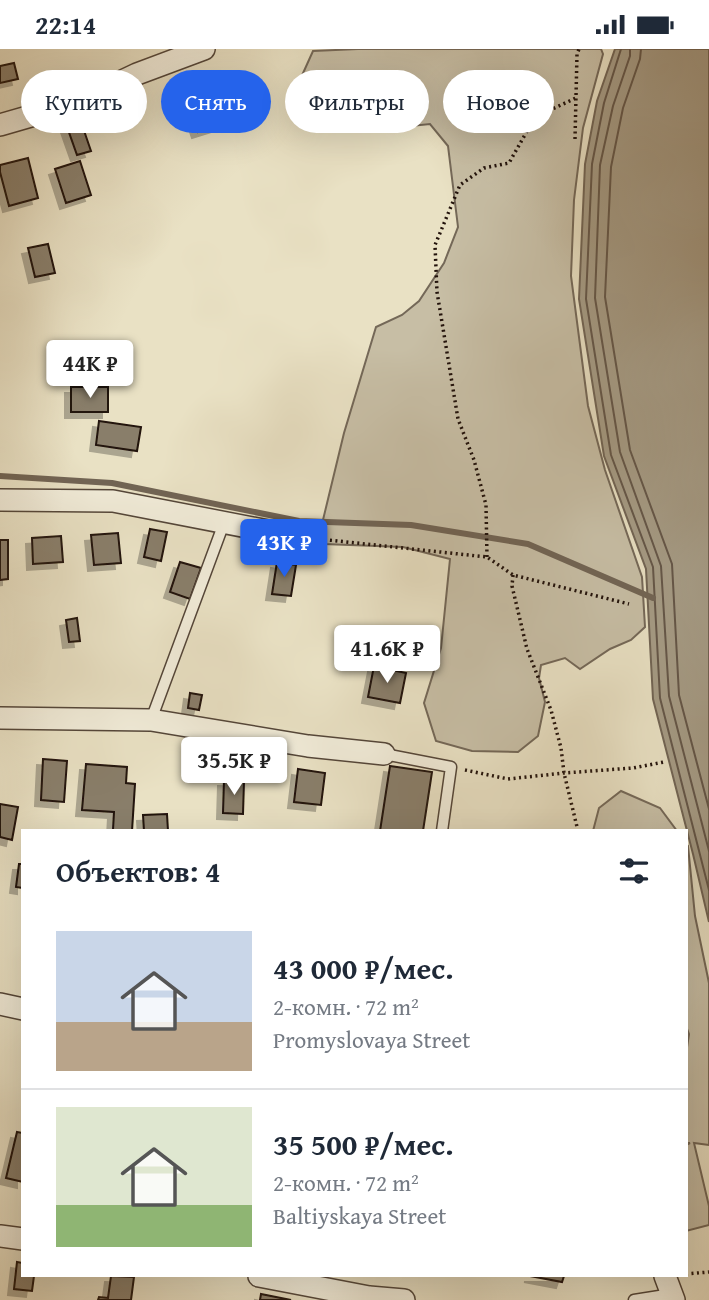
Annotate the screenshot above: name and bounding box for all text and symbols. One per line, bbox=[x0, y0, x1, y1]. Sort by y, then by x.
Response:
text: 22:14 bbox=[35, 5, 96, 44]
chip: Купить bbox=[21, 70, 147, 133]
chip: Снять bbox=[161, 70, 271, 133]
chip: Фильтры bbox=[285, 70, 429, 133]
chip: Новое bbox=[443, 70, 554, 133]
pin: 44K ₽ bbox=[41, 341, 139, 400]
text: 44K ₽ bbox=[62, 346, 118, 379]
pin: 43K ₽ bbox=[235, 519, 333, 579]
text: 43K ₽ bbox=[256, 525, 312, 558]
pin: 41.6K ₽ bbox=[322, 625, 452, 685]
text: 41.6K ₽ bbox=[350, 631, 424, 664]
pin: 35.5K ₽ bbox=[169, 737, 299, 797]
text: 35.5K ₽ bbox=[197, 743, 271, 776]
text: Объектов: 4 bbox=[56, 849, 220, 893]
icon: filters bbox=[615, 852, 653, 890]
text: 43 000 ₽/мес. bbox=[273, 946, 454, 990]
icon: home bbox=[112, 959, 196, 1043]
text: 2-комн. · 72 m² bbox=[273, 990, 419, 1023]
text: Promyslovaya Street bbox=[273, 1023, 470, 1056]
text: 35 500 ₽/мес. bbox=[273, 1122, 454, 1166]
icon: home bbox=[112, 1135, 196, 1219]
text: 2-комн. · 72 m² bbox=[273, 1166, 419, 1199]
text: Baltiyskaya Street bbox=[273, 1199, 446, 1232]

